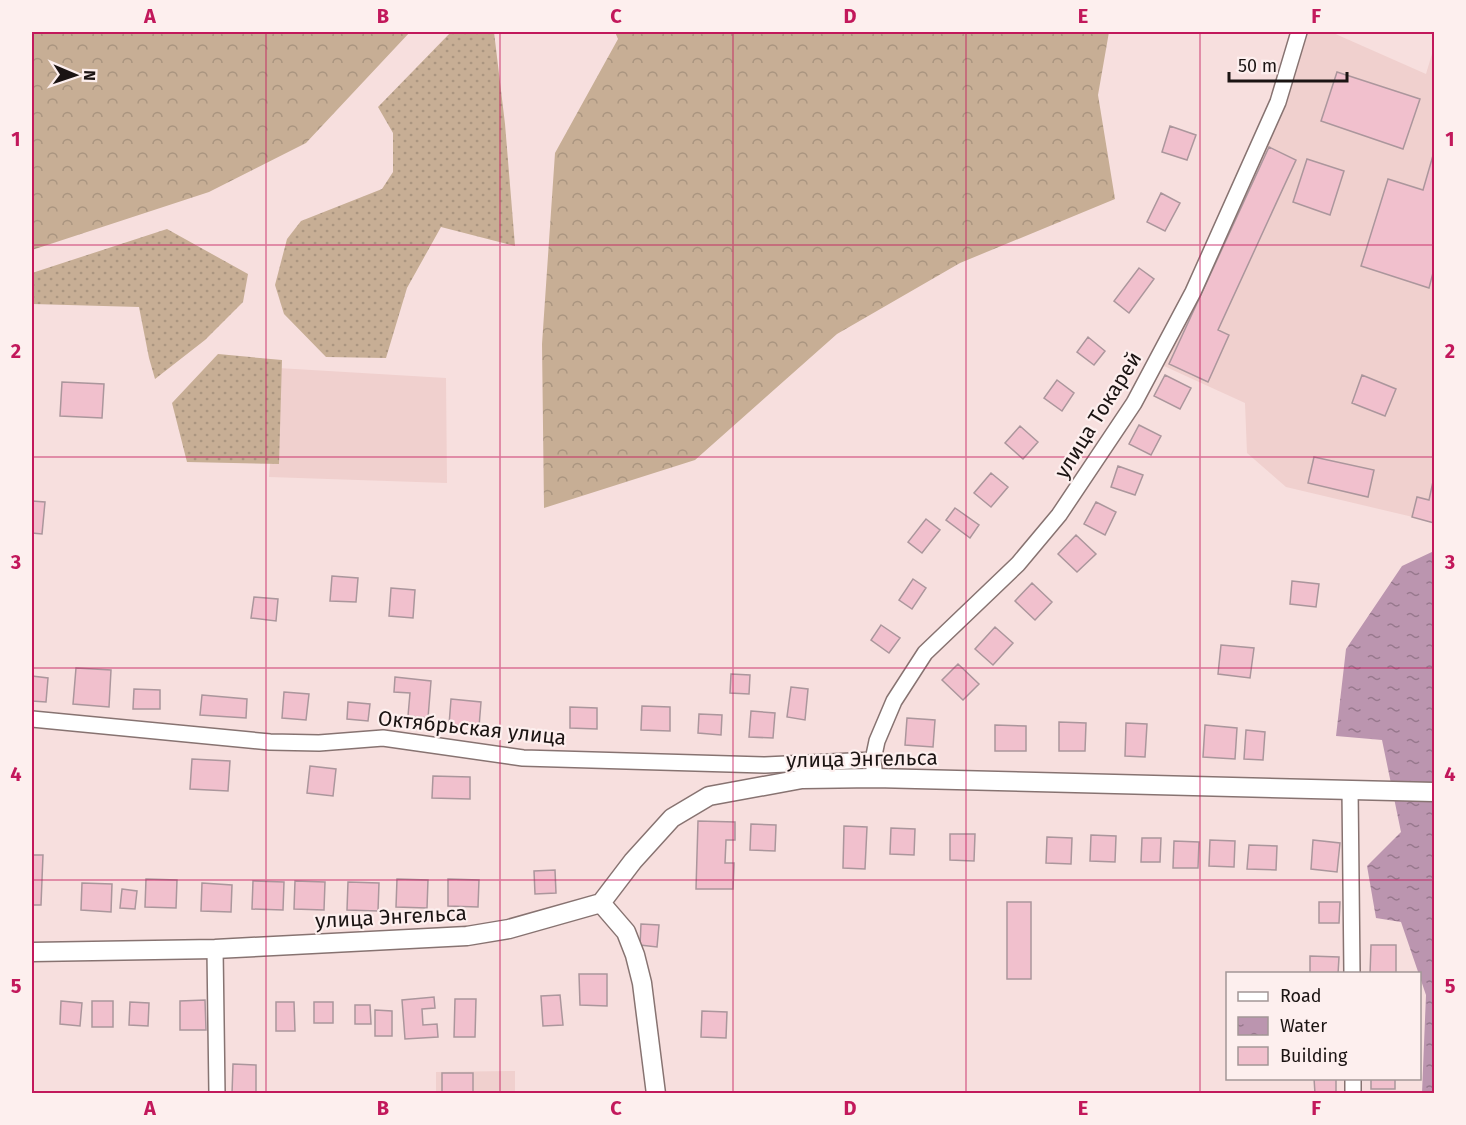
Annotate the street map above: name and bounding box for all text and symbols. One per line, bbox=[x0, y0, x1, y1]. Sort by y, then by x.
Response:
text: A bbox=[143, 4, 157, 28]
text: B bbox=[377, 4, 389, 28]
text: C bbox=[610, 4, 622, 28]
text: D bbox=[843, 4, 857, 28]
text: E bbox=[1078, 4, 1088, 28]
text: F bbox=[1311, 4, 1321, 28]
north arrow bbox=[45, 45, 105, 105]
scale bar bbox=[1229, 45, 1348, 83]
text: 50 m bbox=[1238, 55, 1277, 77]
text: N bbox=[80, 70, 99, 81]
text: 1 bbox=[11, 127, 21, 151]
text: 1 bbox=[1445, 127, 1455, 151]
text: 2 bbox=[11, 339, 21, 363]
text: 2 bbox=[1445, 339, 1455, 363]
street label: улица Токарей bbox=[1049, 347, 1147, 483]
text: 3 bbox=[10, 550, 21, 574]
text: 3 bbox=[1444, 550, 1455, 574]
street label: Октябрьская улица bbox=[377, 705, 567, 751]
street label: улица Энгельса bbox=[786, 745, 938, 773]
text: 4 bbox=[10, 762, 22, 786]
text: 4 bbox=[1444, 762, 1456, 786]
street label: улица Энгельса bbox=[315, 900, 467, 934]
legend bbox=[1226, 972, 1421, 1080]
text: 5 bbox=[11, 974, 22, 998]
text: 5 bbox=[1445, 974, 1456, 998]
text: Road bbox=[1280, 985, 1322, 1007]
text: Water bbox=[1280, 1015, 1327, 1037]
text: Building bbox=[1280, 1045, 1348, 1067]
text: A bbox=[143, 1096, 157, 1120]
text: B bbox=[377, 1096, 389, 1120]
text: C bbox=[610, 1096, 622, 1120]
text: D bbox=[843, 1096, 857, 1120]
text: E bbox=[1078, 1096, 1088, 1120]
text: F bbox=[1311, 1096, 1321, 1120]

